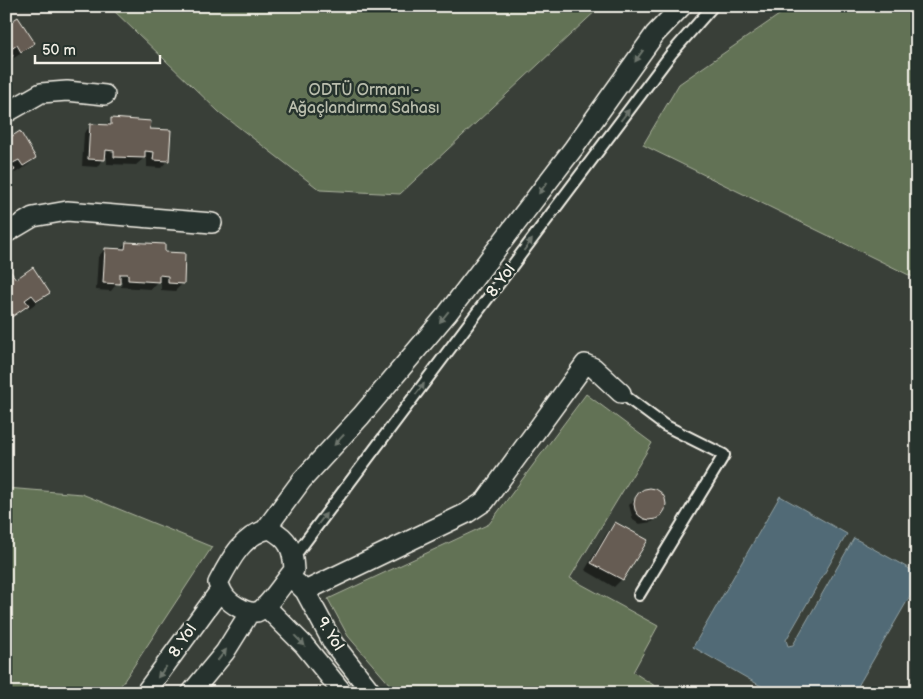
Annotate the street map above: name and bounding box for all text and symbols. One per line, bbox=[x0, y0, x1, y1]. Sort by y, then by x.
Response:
scale bar bbox=[35, 32, 160, 64]
text: 50 m bbox=[42, 41, 76, 60]
one-way arrow bbox=[634, 50, 644, 63]
park label: ODTÜ Ormanı - Ağaçlandırma Sahası bbox=[288, 79, 440, 118]
one-way arrow bbox=[620, 109, 631, 122]
one-way arrow bbox=[538, 181, 549, 194]
one-way arrow bbox=[523, 238, 533, 252]
street label: 8. Yol bbox=[482, 261, 520, 301]
one-way arrow bbox=[439, 310, 450, 323]
one-way arrow bbox=[415, 382, 425, 396]
one-way arrow bbox=[333, 434, 345, 446]
one-way arrow bbox=[317, 513, 328, 526]
street label: 9. Yol bbox=[312, 614, 348, 654]
street label: 8. Yol bbox=[165, 621, 201, 661]
one-way arrow bbox=[293, 634, 305, 646]
one-way arrow bbox=[217, 648, 227, 662]
one-way arrow bbox=[156, 665, 167, 678]

